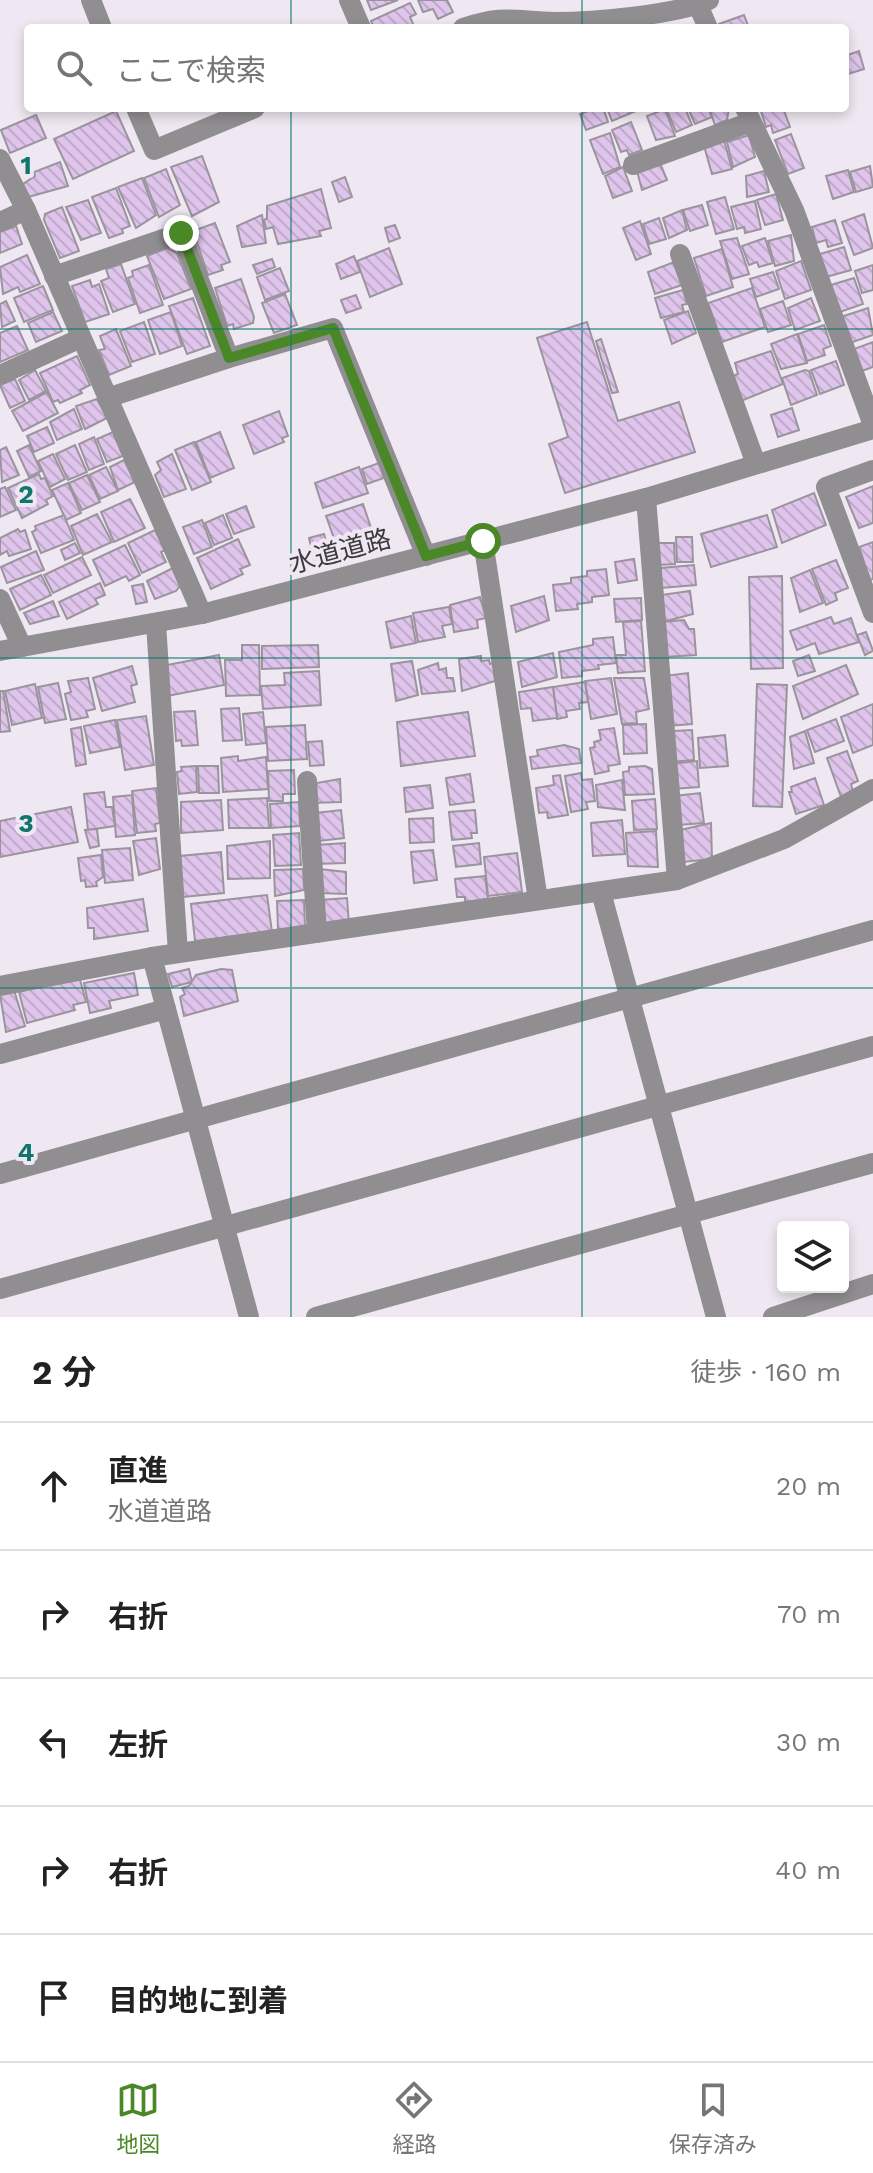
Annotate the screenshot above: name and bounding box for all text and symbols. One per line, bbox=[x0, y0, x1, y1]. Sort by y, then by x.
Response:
search box bbox=[24, 24, 849, 112]
icon: search bbox=[52, 46, 96, 90]
text: ここで検索 bbox=[116, 53, 266, 88]
text: 1 bbox=[20, 150, 32, 180]
route end bbox=[163, 215, 199, 251]
text: 2 bbox=[18, 479, 34, 509]
street label: 水道道路 bbox=[286, 523, 394, 579]
route start bbox=[465, 523, 501, 559]
text: 3 bbox=[18, 808, 34, 838]
text: 4 bbox=[18, 1137, 35, 1167]
map controls bbox=[777, 1221, 849, 1293]
button: layers bbox=[777, 1221, 849, 1293]
text: 2 分 bbox=[32, 1352, 96, 1392]
text: 徒歩 · 160 m bbox=[690, 1357, 841, 1387]
text: 直進 bbox=[108, 1453, 168, 1488]
icon: ahead bbox=[32, 1464, 76, 1508]
text: 20 m bbox=[776, 1471, 841, 1501]
text: 水道道路 bbox=[108, 1496, 212, 1526]
icon: right bbox=[32, 1592, 76, 1636]
text: 右折 bbox=[108, 1599, 168, 1634]
text: 70 m bbox=[777, 1599, 841, 1629]
icon: left bbox=[32, 1720, 76, 1764]
text: 左折 bbox=[108, 1727, 168, 1762]
text: 30 m bbox=[776, 1727, 841, 1757]
icon: right bbox=[32, 1848, 76, 1892]
text: 右折 bbox=[108, 1855, 168, 1890]
text: 40 m bbox=[775, 1855, 841, 1885]
icon: arrive bbox=[32, 1976, 76, 2020]
text: 目的地に到着 bbox=[108, 1983, 288, 2018]
tab: 地図 bbox=[116, 2078, 160, 2158]
tab: 経路 bbox=[392, 2078, 437, 2158]
tab: 保存済み bbox=[669, 2078, 757, 2158]

